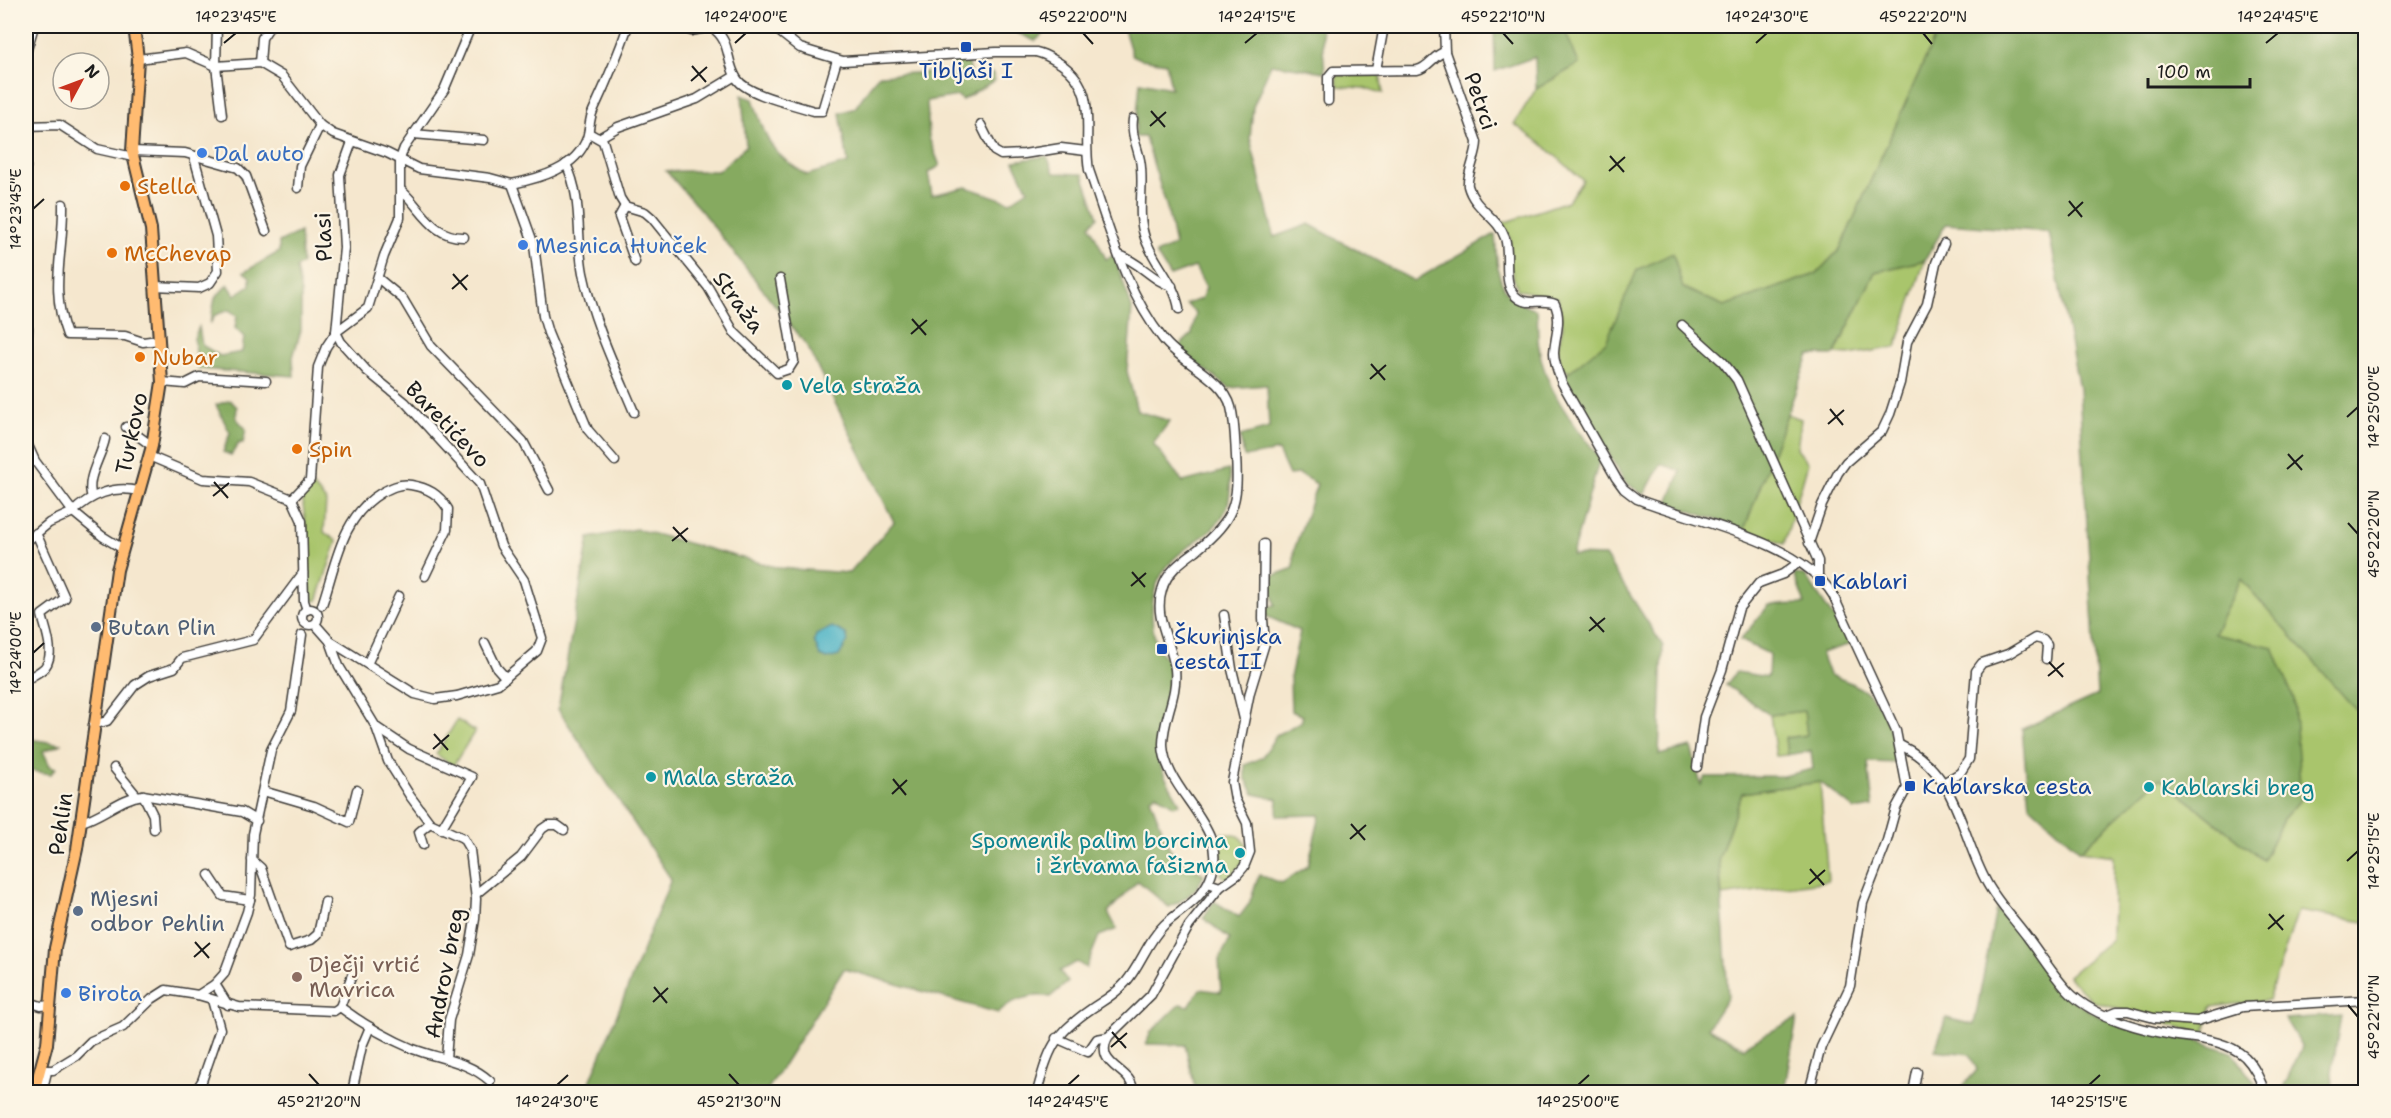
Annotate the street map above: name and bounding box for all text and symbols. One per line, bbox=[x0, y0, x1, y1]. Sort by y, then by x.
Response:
text: 14°23'45"E bbox=[195, 7, 277, 27]
text: 14°24'00"E bbox=[704, 7, 788, 27]
text: 45°22'00"N bbox=[1039, 7, 1127, 27]
text: 14°24'15"E bbox=[1218, 7, 1296, 27]
text: 45°22'10"N bbox=[1461, 7, 1545, 27]
text: 14°24'30"E bbox=[1725, 7, 1809, 27]
text: 45°22'20"N bbox=[1879, 7, 1967, 27]
text: 14°24'45"E bbox=[2237, 7, 2319, 27]
marker: Tibljaši I bbox=[959, 40, 973, 54]
north arrow bbox=[51, 51, 111, 111]
scale bar bbox=[2148, 51, 2250, 89]
place label: Tibljaši I bbox=[919, 56, 1013, 85]
text: N bbox=[80, 60, 104, 83]
text: 100 m bbox=[2157, 60, 2211, 84]
street label: Petrci bbox=[1457, 68, 1504, 134]
place label: Dal auto bbox=[214, 139, 304, 168]
marker: Dal auto bbox=[195, 146, 209, 160]
text: 14°23'45"E bbox=[6, 168, 26, 250]
place label: Stella bbox=[137, 172, 197, 201]
marker: Stella bbox=[118, 179, 132, 193]
street label: Plasi bbox=[308, 212, 339, 262]
place label: Mesnica Hunček bbox=[535, 231, 707, 260]
marker: Mesnica Hunček bbox=[516, 238, 530, 252]
place label: McChevap bbox=[124, 239, 232, 268]
marker: McChevap bbox=[105, 246, 119, 260]
street label: Straža bbox=[706, 265, 771, 339]
place label: Nubar bbox=[152, 343, 218, 372]
marker: Nubar bbox=[133, 350, 147, 364]
text: 14°25'00"E bbox=[2364, 366, 2384, 448]
place label: Vela straža bbox=[799, 371, 921, 400]
street label: Baretićevo bbox=[399, 375, 496, 474]
marker: Vela straža bbox=[780, 378, 794, 392]
street label: Turkovo bbox=[109, 390, 154, 477]
place label: Spin bbox=[309, 435, 352, 464]
marker: Spin bbox=[290, 442, 304, 456]
text: 45°22'20"N bbox=[2364, 490, 2384, 578]
place label: Kablari bbox=[1832, 567, 1908, 596]
marker: Kablari bbox=[1813, 574, 1827, 588]
text: 14°24'00"E bbox=[6, 611, 26, 695]
place label: Butan Plin bbox=[108, 613, 216, 642]
marker: Butan Plin bbox=[89, 620, 103, 634]
place label: Škurinjska cesta II bbox=[1174, 622, 1282, 676]
marker: Škurinjska cesta II bbox=[1155, 642, 1169, 656]
place label: Mala straža bbox=[663, 763, 794, 792]
marker: Mala straža bbox=[644, 770, 658, 784]
place label: Kablarska cesta bbox=[1922, 772, 2092, 801]
place label: Kablarski breg bbox=[2161, 773, 2315, 802]
marker: Kablarska cesta bbox=[1903, 779, 1917, 793]
marker: Kablarski breg bbox=[2142, 780, 2156, 794]
street label: Pehlin bbox=[42, 791, 79, 858]
text: 14°25'15"E bbox=[2364, 812, 2384, 890]
place label: Spomenik palim borcima i žrtvama fašizma bbox=[971, 826, 1228, 880]
marker: Spomenik palim borcima i žrtvama fašizma bbox=[1233, 846, 1247, 860]
place label: Mjesni odbor Pehlin bbox=[90, 884, 225, 938]
marker: Mjesni odbor Pehlin bbox=[71, 904, 85, 918]
street label: Androv breg bbox=[418, 905, 471, 1041]
place label: Dječji vrtić Mavrica bbox=[309, 950, 420, 1004]
marker: Dječji vrtić Mavrica bbox=[290, 970, 304, 984]
text: 45°22'10"N bbox=[2364, 975, 2384, 1059]
place label: Birota bbox=[78, 979, 142, 1008]
marker: Birota bbox=[59, 986, 73, 1000]
text: 45°21'20"N bbox=[277, 1092, 361, 1112]
text: 14°24'30"E bbox=[515, 1092, 599, 1112]
text: 45°21'30"N bbox=[697, 1092, 781, 1112]
text: 14°24'45"E bbox=[1027, 1092, 1109, 1112]
text: 14°25'00"E bbox=[1537, 1092, 1619, 1112]
text: 14°25'15"E bbox=[2050, 1092, 2128, 1112]

